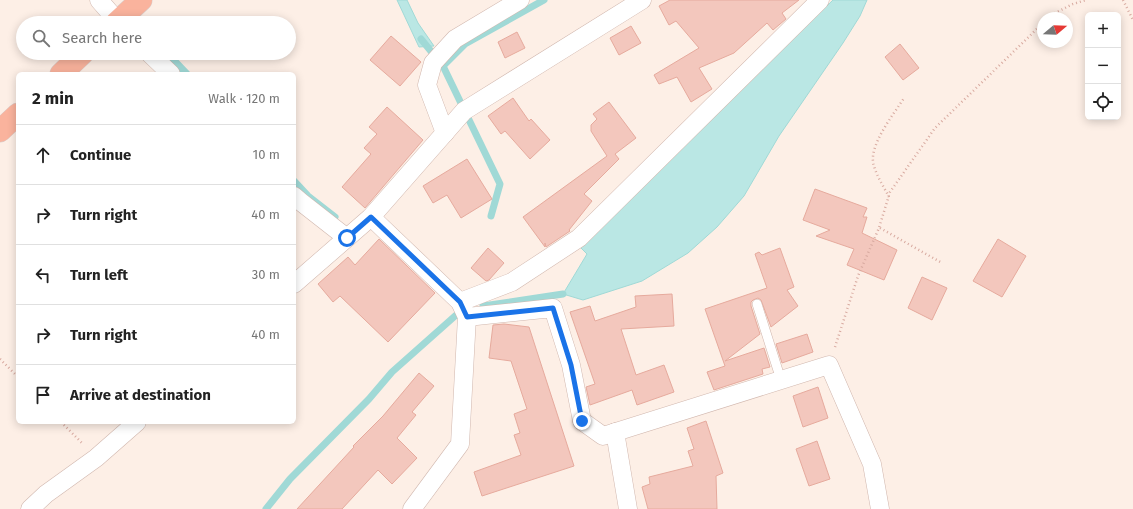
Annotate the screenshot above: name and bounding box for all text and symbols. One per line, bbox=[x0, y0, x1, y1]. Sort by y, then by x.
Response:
north arrow bbox=[1037, 12, 1073, 48]
map controls bbox=[1085, 12, 1121, 120]
button: + bbox=[1085, 12, 1121, 48]
search box bbox=[16, 16, 296, 60]
icon: search bbox=[30, 27, 52, 49]
text: Search here bbox=[62, 29, 142, 47]
button: − bbox=[1085, 48, 1121, 84]
button: locate bbox=[1085, 84, 1121, 120]
text: 2 min bbox=[32, 88, 74, 109]
text: Walk · 120 m bbox=[208, 91, 280, 106]
icon: ahead bbox=[32, 144, 54, 166]
text: Continue bbox=[70, 146, 131, 164]
text: 10 m bbox=[253, 147, 280, 162]
icon: right bbox=[32, 204, 54, 226]
text: Turn right bbox=[70, 206, 137, 224]
text: 40 m bbox=[251, 207, 280, 222]
route start bbox=[338, 229, 356, 247]
icon: left bbox=[32, 264, 54, 286]
text: Turn left bbox=[70, 266, 128, 284]
text: 30 m bbox=[252, 267, 280, 282]
icon: right bbox=[32, 324, 54, 346]
text: Turn right bbox=[70, 326, 137, 344]
text: 40 m bbox=[251, 327, 280, 342]
icon: arrive bbox=[32, 384, 54, 406]
text: Arrive at destination bbox=[70, 386, 211, 404]
route end bbox=[573, 412, 591, 430]

